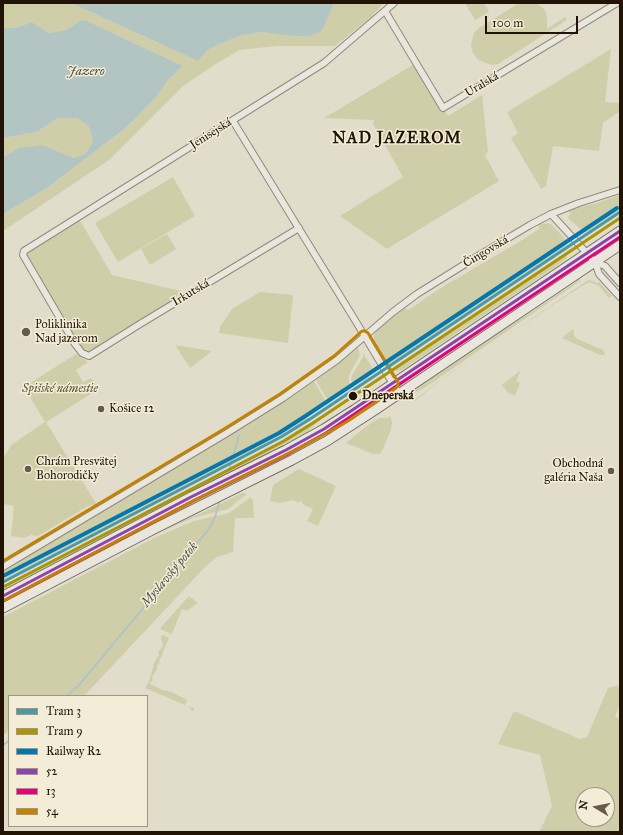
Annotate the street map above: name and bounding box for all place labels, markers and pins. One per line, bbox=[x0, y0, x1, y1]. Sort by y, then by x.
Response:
place label: Poliklinika Nad jazerom bbox=[35, 318, 98, 346]
marker: Poliklinika Nad jazerom bbox=[20, 326, 32, 338]
place label: Dneperská bbox=[362, 389, 413, 403]
marker: Dneperská bbox=[347, 390, 359, 402]
place label: Košice 12 bbox=[109, 402, 154, 416]
marker: Košice 12 bbox=[96, 404, 106, 414]
place label: Chrám Presvätej Bohorodičky bbox=[36, 455, 117, 483]
place label: Obchodná galéria Naša bbox=[544, 457, 603, 485]
marker: Chrám Presvätej Bohorodičky bbox=[23, 464, 33, 474]
marker: Obchodná galéria Naša bbox=[606, 466, 616, 476]

